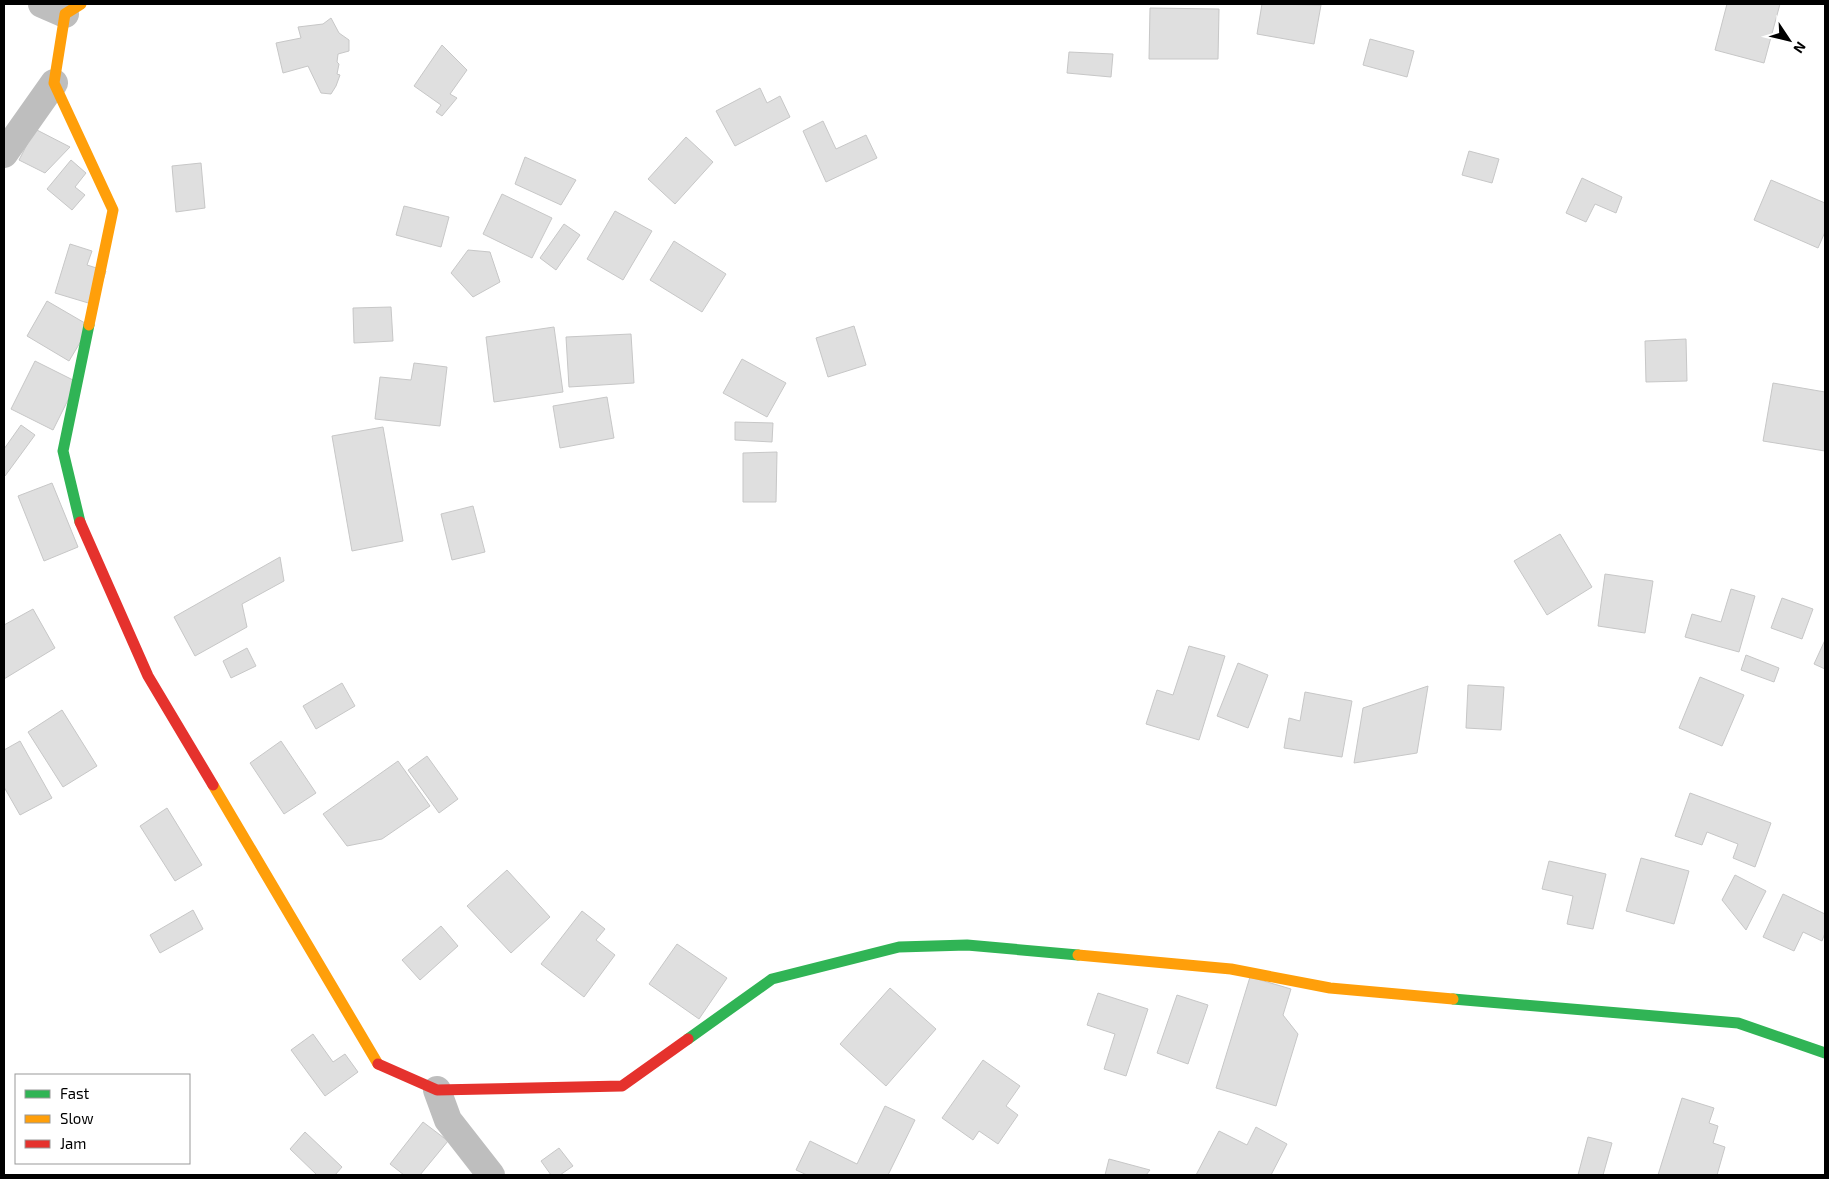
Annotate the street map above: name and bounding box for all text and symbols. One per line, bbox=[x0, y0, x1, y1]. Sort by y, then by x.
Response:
north arrow bbox=[1764, 15, 1814, 65]
text: N bbox=[1790, 39, 1810, 57]
legend bbox=[15, 1074, 190, 1164]
text: Fast bbox=[60, 1084, 90, 1102]
text: Slow bbox=[60, 1109, 94, 1127]
text: Jam bbox=[60, 1134, 86, 1152]

